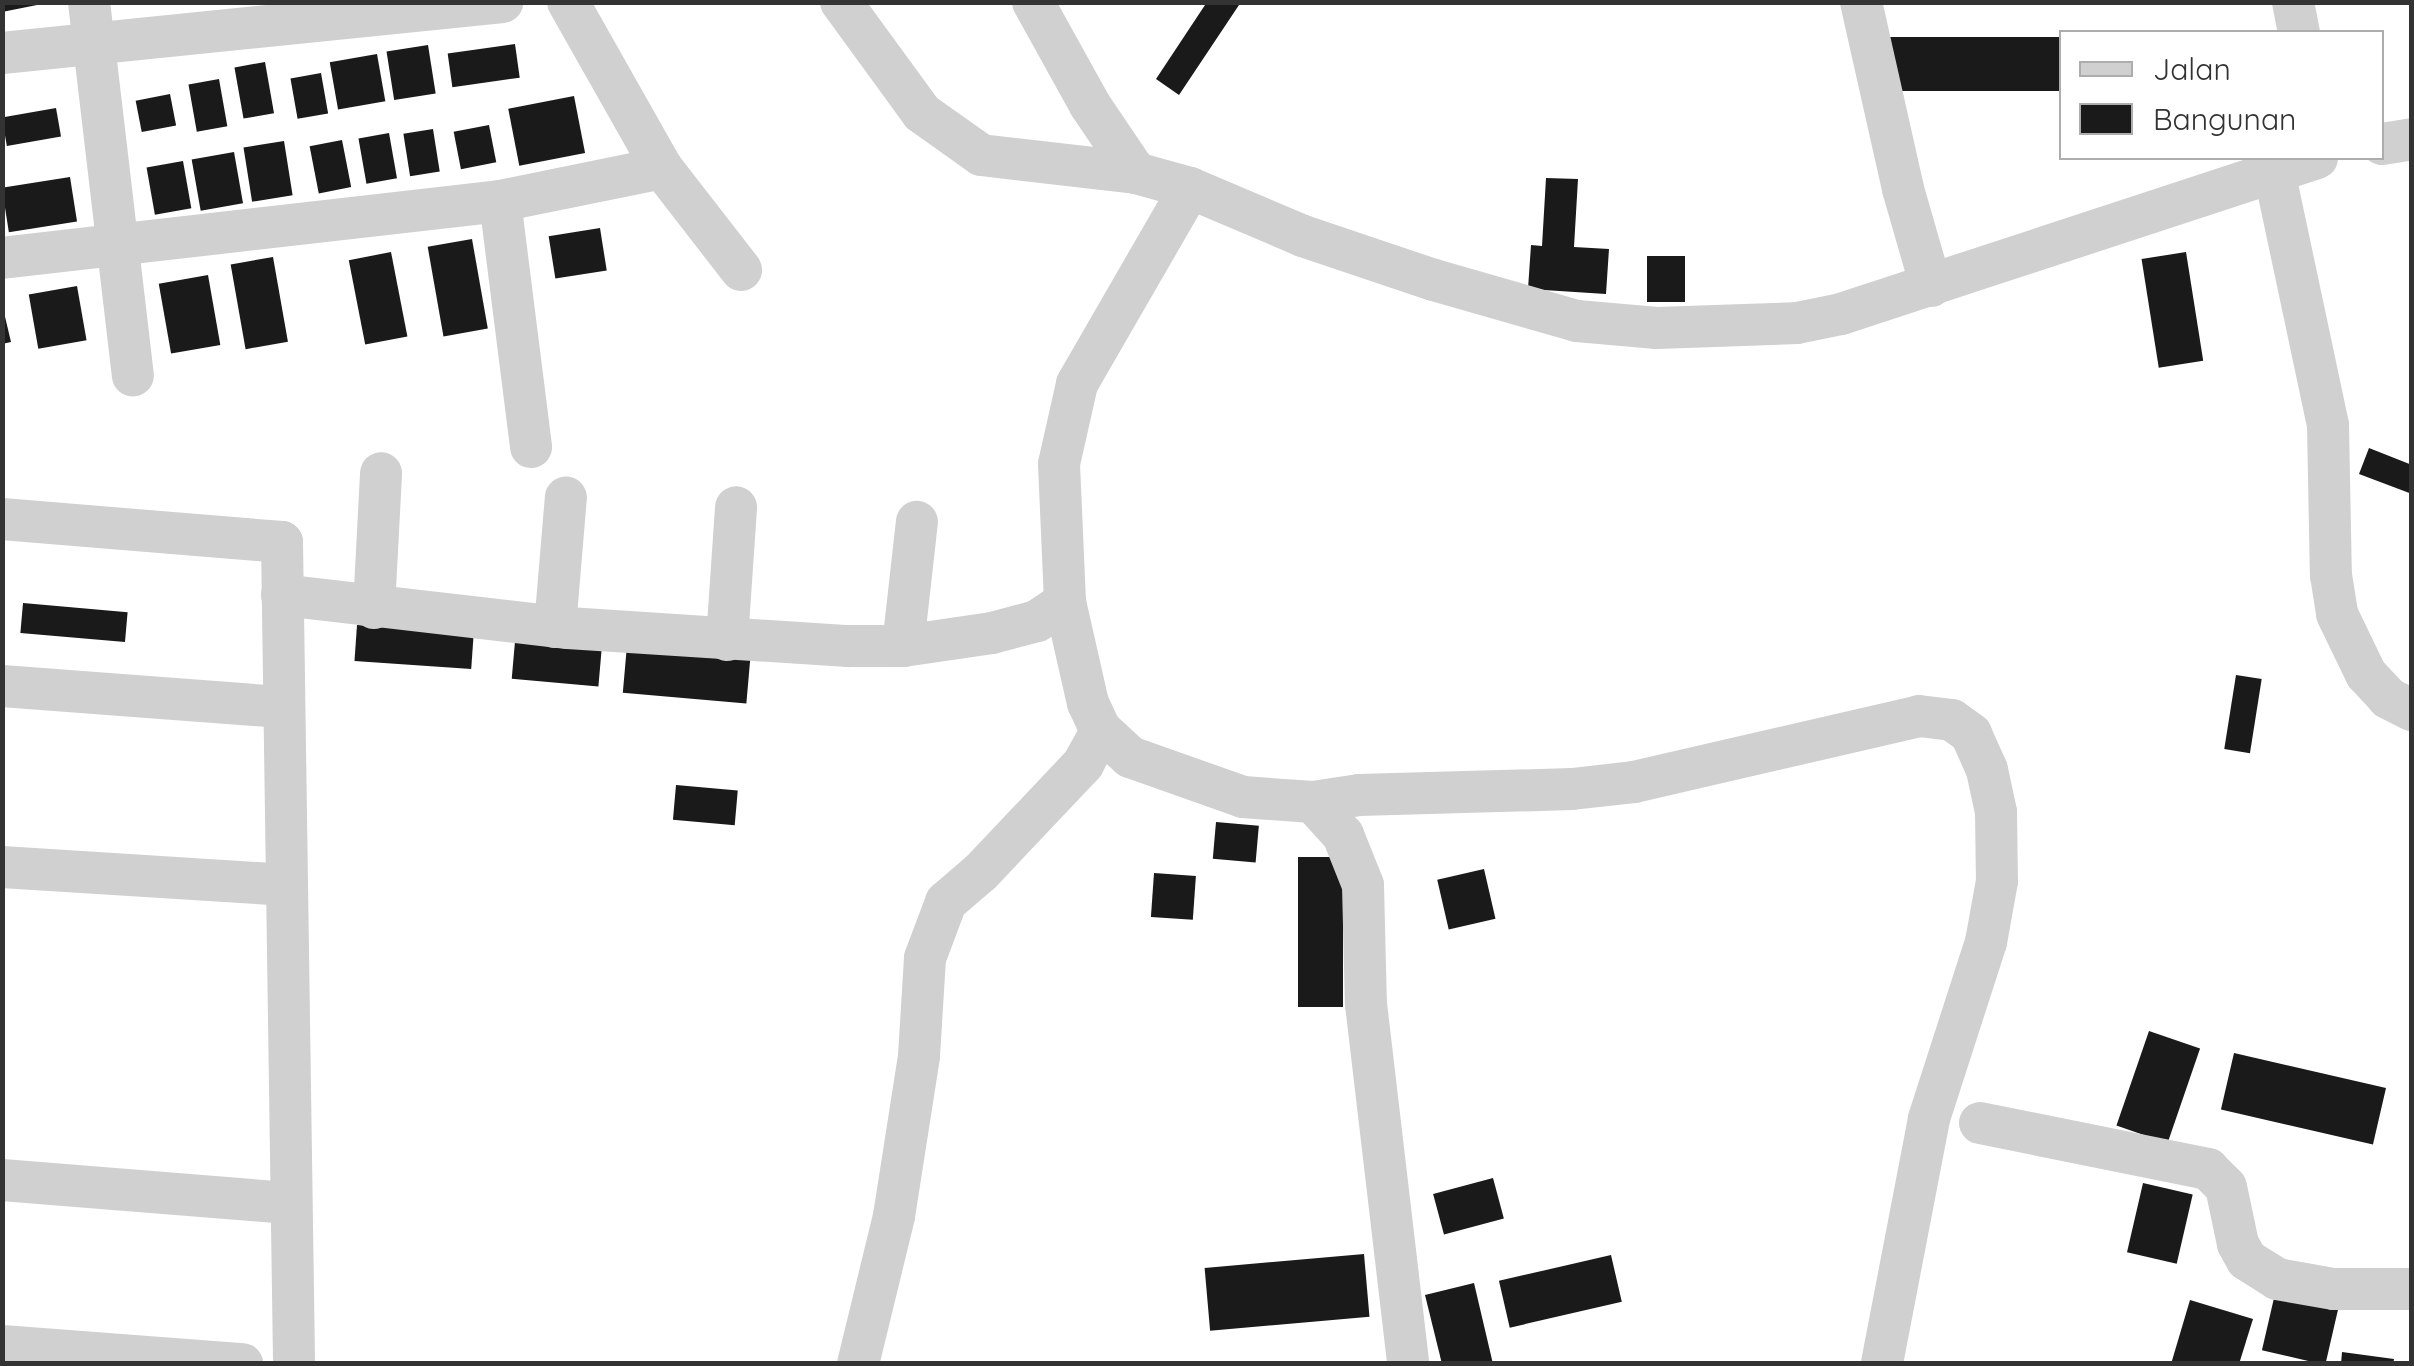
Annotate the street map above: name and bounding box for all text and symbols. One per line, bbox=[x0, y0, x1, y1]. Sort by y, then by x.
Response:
legend bbox=[2059, 30, 2384, 160]
text: Jalan bbox=[2153, 50, 2231, 88]
text: Bangunan bbox=[2153, 100, 2296, 138]

